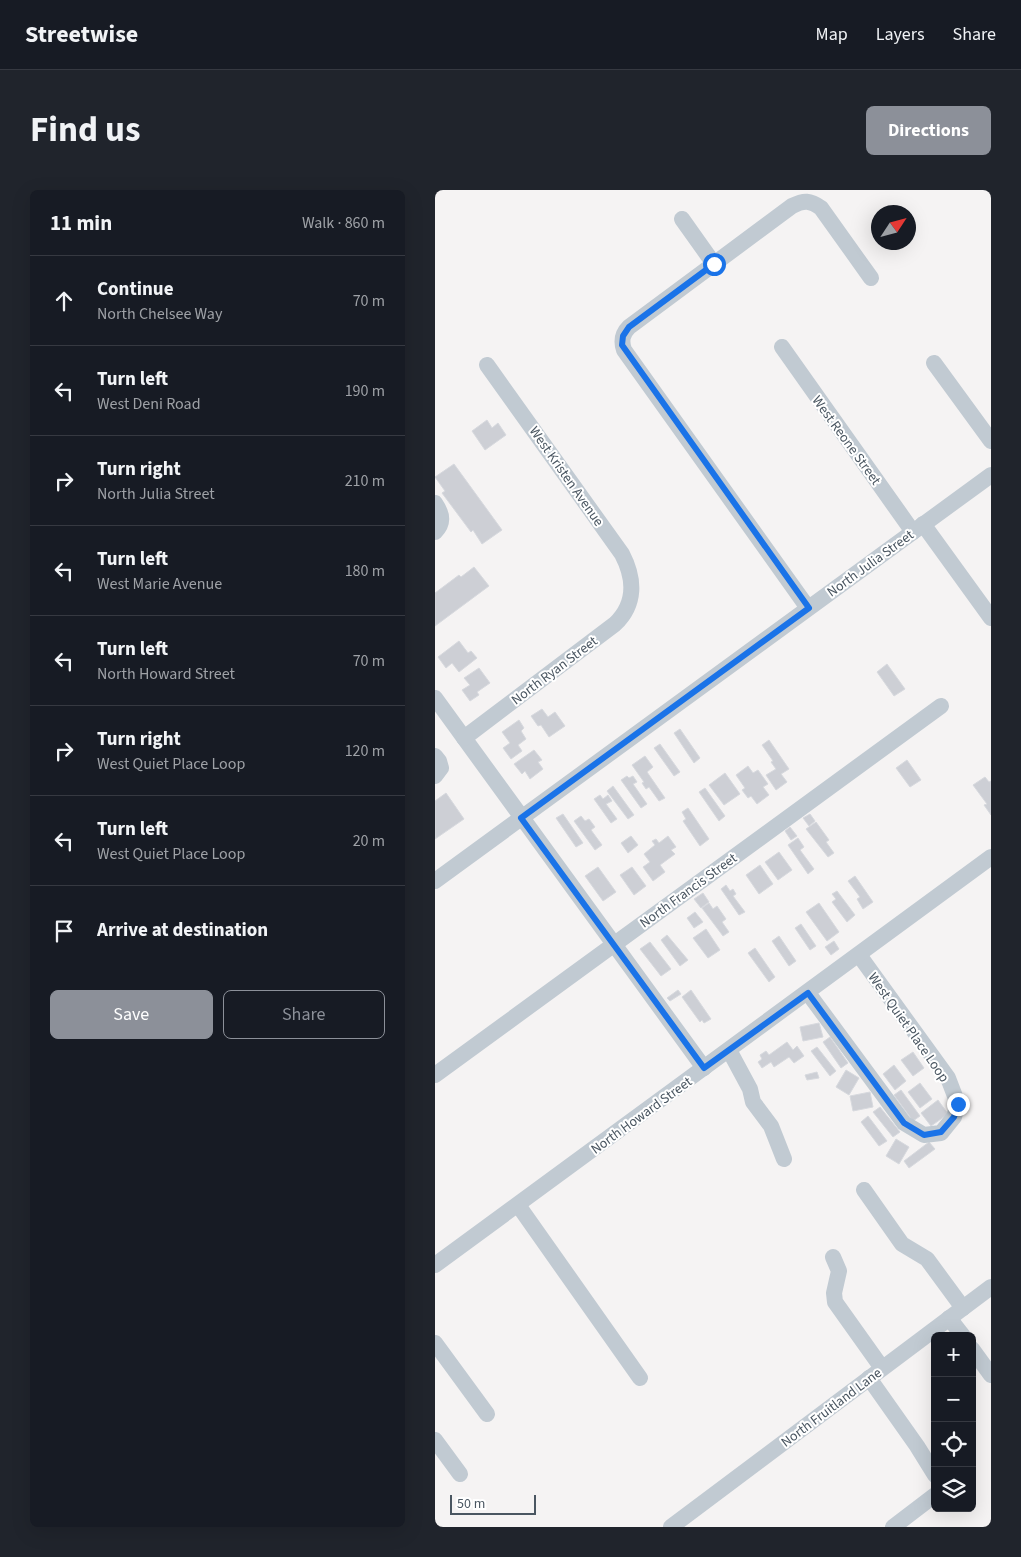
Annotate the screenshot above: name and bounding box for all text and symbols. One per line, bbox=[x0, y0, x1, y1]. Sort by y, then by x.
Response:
text: Streetwise bbox=[25, 17, 138, 52]
text: Map bbox=[816, 22, 848, 47]
text: Layers bbox=[876, 22, 925, 47]
text: Share bbox=[953, 22, 996, 47]
text: Find us bbox=[30, 105, 140, 155]
button: Directions bbox=[866, 106, 991, 155]
north arrow bbox=[871, 205, 916, 250]
text: 11 min bbox=[50, 208, 112, 238]
text: Walk · 860 m bbox=[302, 212, 385, 234]
route start bbox=[703, 253, 726, 276]
text: Continue bbox=[97, 276, 174, 303]
icon: ahead bbox=[50, 287, 78, 315]
text: 70 m bbox=[353, 290, 385, 312]
text: North Chelsee Way bbox=[97, 303, 222, 325]
text: Turn left bbox=[97, 366, 168, 393]
icon: left bbox=[50, 377, 78, 405]
text: 190 m bbox=[345, 380, 385, 402]
street label: West Reone Street bbox=[807, 392, 886, 490]
text: West Deni Road bbox=[97, 393, 201, 415]
street label: West Kristen Avenue bbox=[524, 422, 608, 531]
text: Turn right bbox=[97, 456, 181, 483]
icon: right bbox=[50, 467, 78, 495]
text: 210 m bbox=[345, 470, 385, 492]
text: North Julia Street bbox=[97, 483, 215, 505]
street label: North Julia Street bbox=[823, 525, 918, 602]
text: Turn left bbox=[97, 546, 168, 573]
icon: left bbox=[50, 557, 78, 585]
text: 180 m bbox=[345, 560, 385, 582]
text: West Marie Avenue bbox=[97, 573, 222, 595]
street label: North Ryan Street bbox=[507, 632, 602, 710]
text: Turn left bbox=[97, 636, 168, 663]
icon: left bbox=[50, 647, 78, 675]
text: 70 m bbox=[353, 650, 385, 672]
text: North Howard Street bbox=[97, 663, 235, 685]
text: Turn right bbox=[97, 726, 181, 753]
icon: right bbox=[50, 737, 78, 765]
text: 120 m bbox=[345, 740, 385, 762]
text: West Quiet Place Loop bbox=[97, 753, 245, 775]
text: Turn left bbox=[97, 816, 168, 843]
icon: left bbox=[50, 827, 78, 855]
text: 20 m bbox=[353, 830, 385, 852]
text: West Quiet Place Loop bbox=[97, 843, 245, 865]
street label: North Francis Street bbox=[636, 848, 742, 933]
icon: arrive bbox=[50, 917, 78, 945]
text: Arrive at destination bbox=[97, 917, 268, 944]
street label: West Quiet Place Loop bbox=[863, 969, 954, 1087]
button: Save bbox=[50, 990, 213, 1039]
button: Share bbox=[223, 990, 385, 1039]
street label: North Howard Street bbox=[587, 1072, 696, 1159]
route end bbox=[947, 1093, 970, 1116]
map controls bbox=[931, 1332, 976, 1512]
button: + bbox=[931, 1332, 976, 1377]
street label: North Fruitland Lane bbox=[777, 1363, 886, 1452]
button: − bbox=[931, 1377, 976, 1422]
button: locate bbox=[931, 1422, 976, 1467]
button: layers bbox=[931, 1467, 976, 1512]
scale bar bbox=[450, 1492, 536, 1515]
text: 50 m bbox=[457, 1494, 485, 1514]

